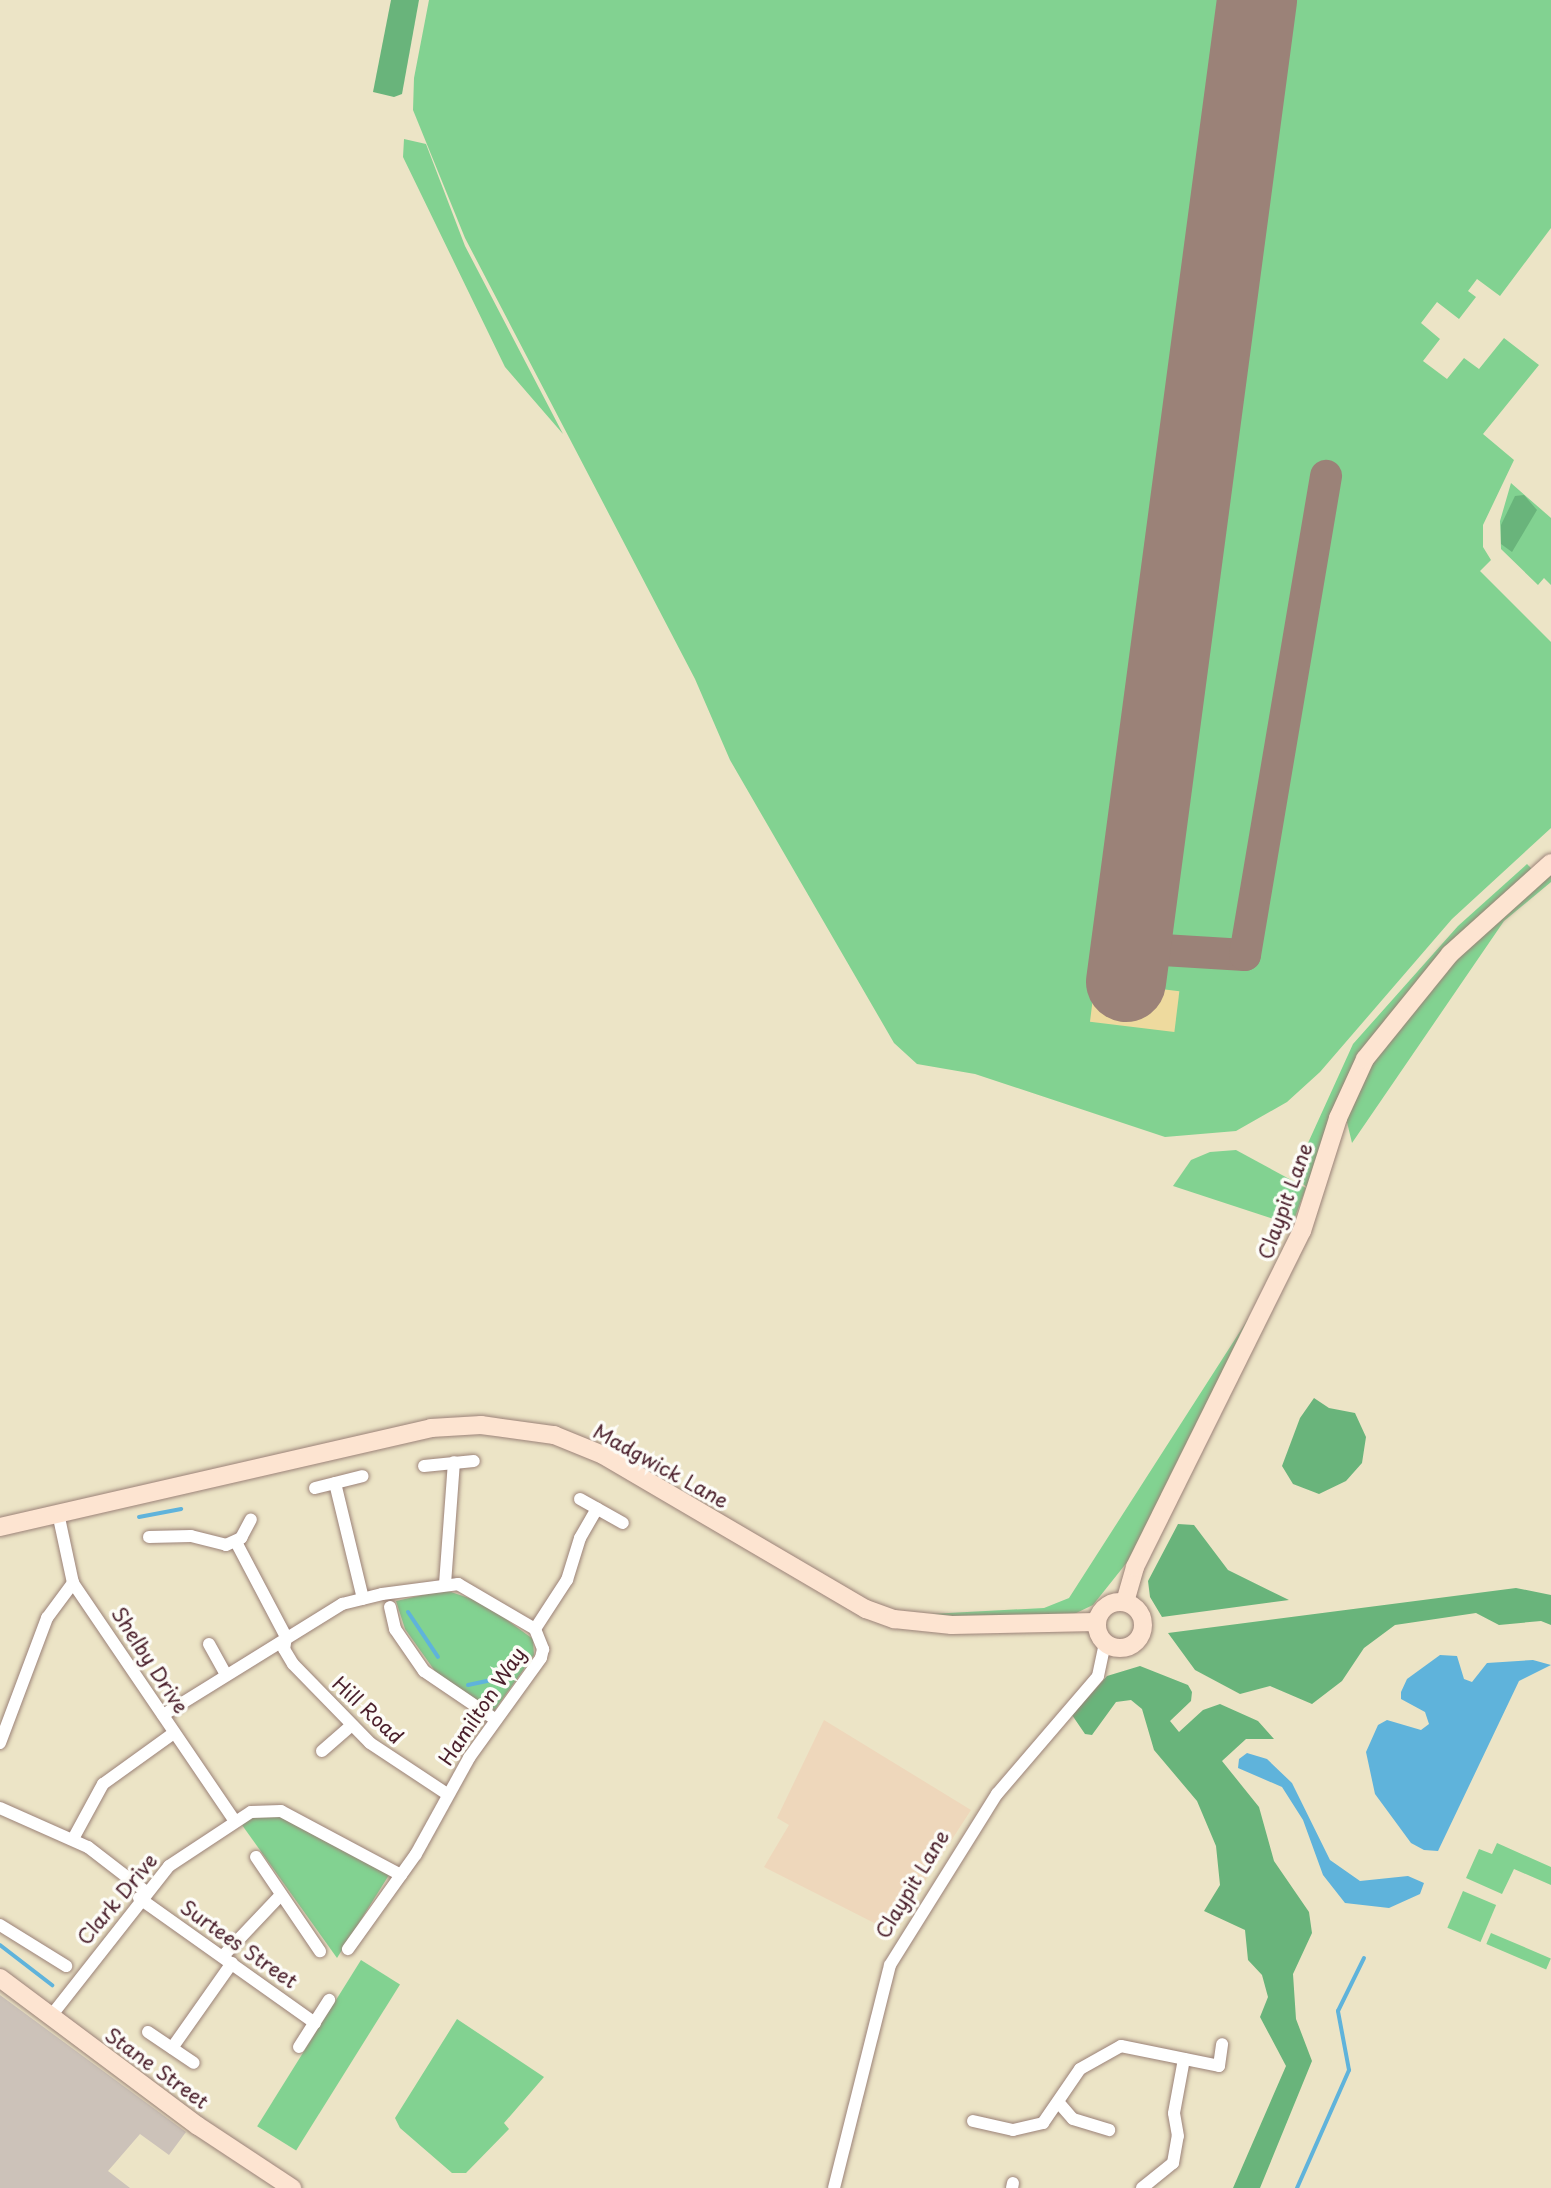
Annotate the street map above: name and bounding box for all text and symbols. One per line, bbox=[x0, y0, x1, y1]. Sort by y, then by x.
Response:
street label: Claypit Lane bbox=[1253, 1139, 1317, 1263]
street label: Madgwick Lane bbox=[589, 1419, 733, 1513]
street label: Shelby Drive bbox=[106, 1602, 194, 1718]
street label: Hamilton Way bbox=[434, 1642, 530, 1770]
street label: Hill Road bbox=[328, 1672, 408, 1748]
street label: Claypit Lane bbox=[870, 1825, 954, 1943]
street label: Clark Drive bbox=[72, 1849, 162, 1949]
street label: Surtees Street bbox=[175, 1894, 303, 1994]
street label: Stane Street bbox=[100, 2022, 214, 2114]

